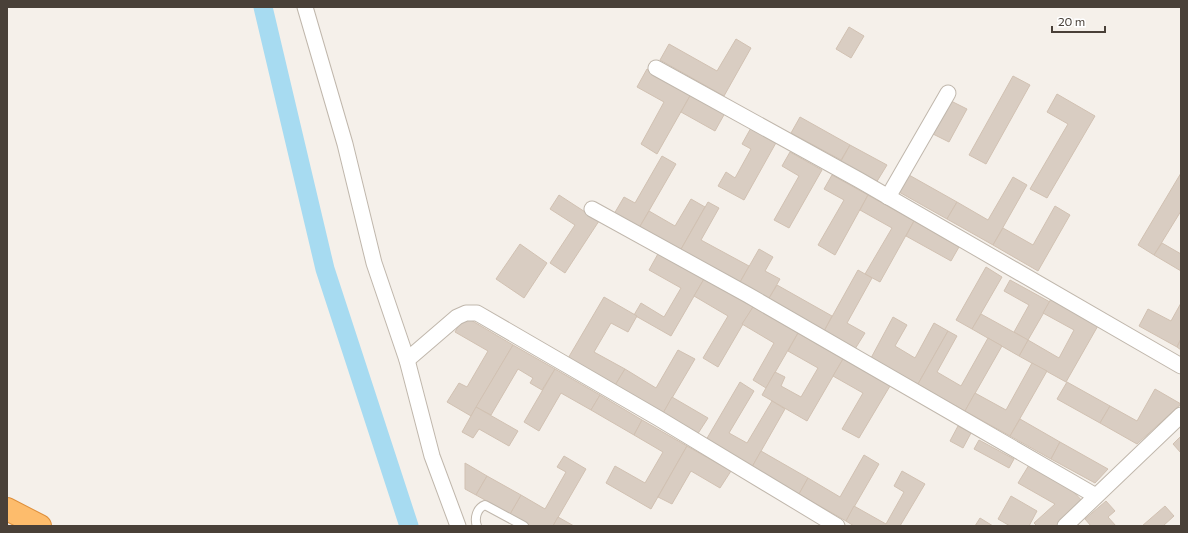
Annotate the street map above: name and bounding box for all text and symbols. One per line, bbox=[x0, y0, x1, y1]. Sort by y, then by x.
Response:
scale bar bbox=[1052, 8, 1105, 34]
text: 20 m bbox=[1058, 14, 1085, 28]

